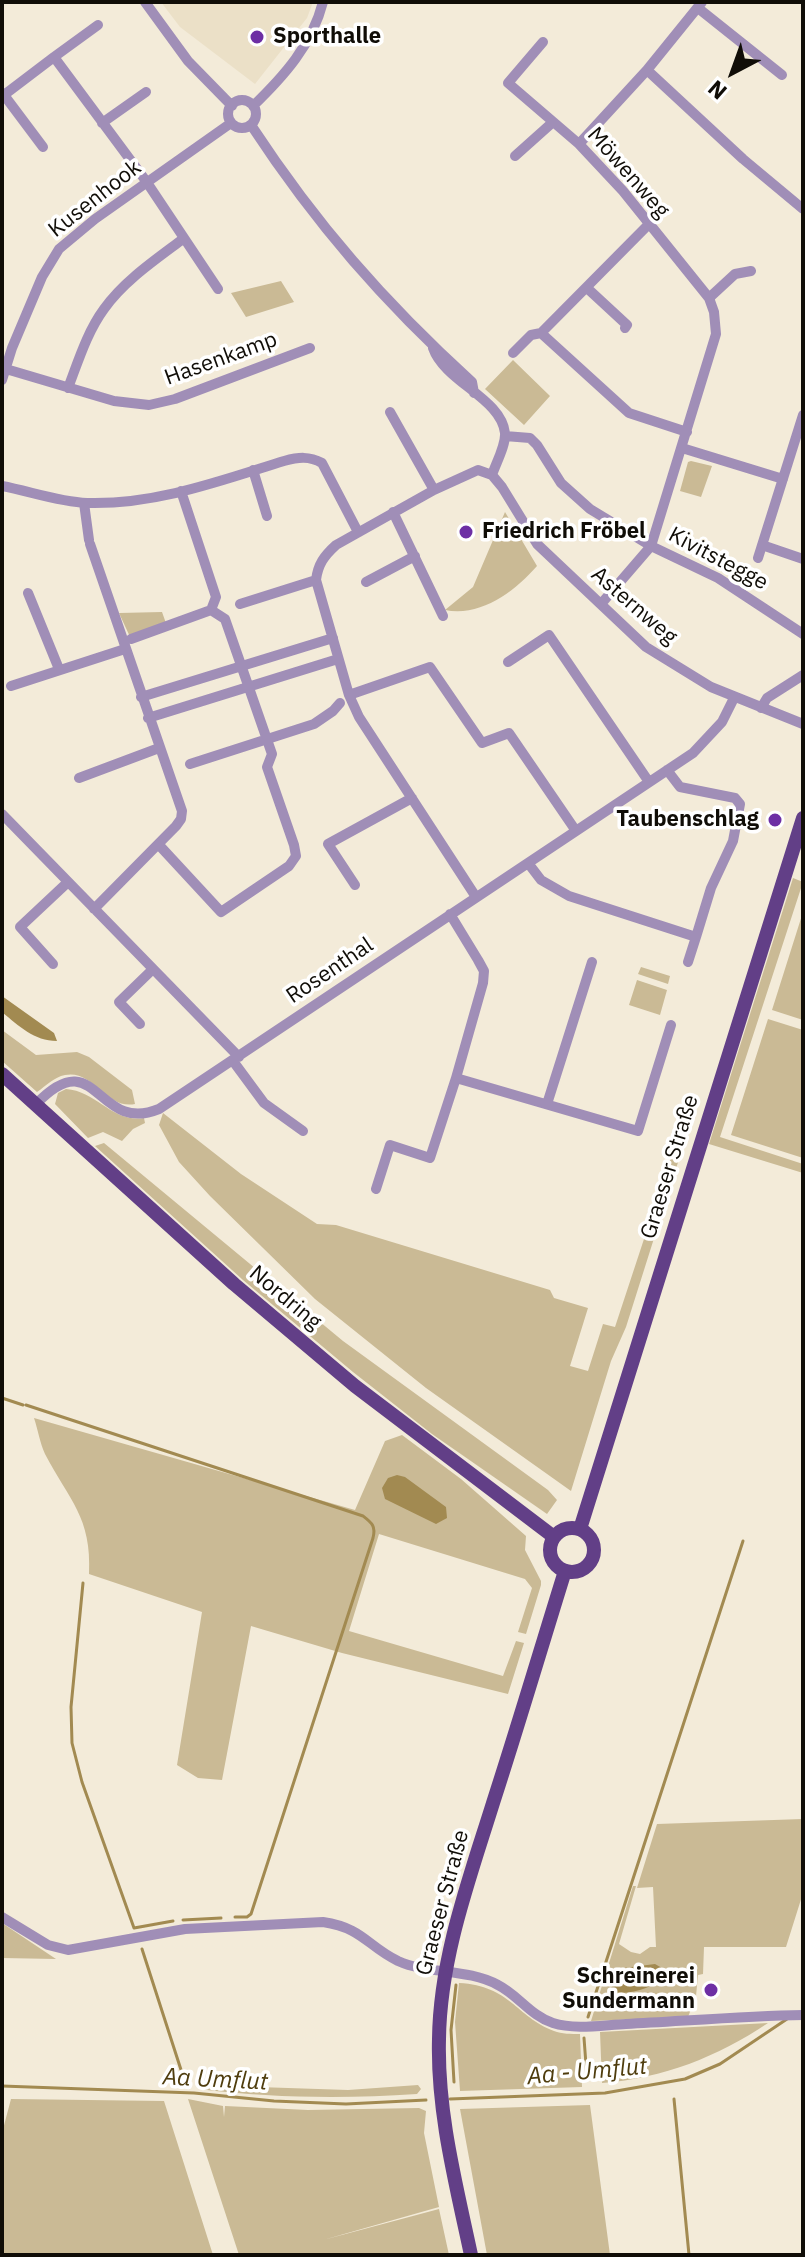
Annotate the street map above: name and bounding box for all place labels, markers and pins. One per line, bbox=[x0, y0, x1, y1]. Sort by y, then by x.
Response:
place label: Sporthalle bbox=[273, 24, 381, 50]
marker: Sporthalle bbox=[248, 28, 266, 46]
place label: Friedrich Fröbel bbox=[482, 519, 646, 545]
marker: Friedrich Fröbel bbox=[457, 523, 475, 541]
place label: Taubenschlag bbox=[616, 807, 759, 833]
marker: Taubenschlag bbox=[766, 811, 784, 829]
place label: Schreinerei Sundermann bbox=[562, 1964, 695, 2016]
marker: Schreinerei Sundermann bbox=[702, 1981, 720, 1999]

